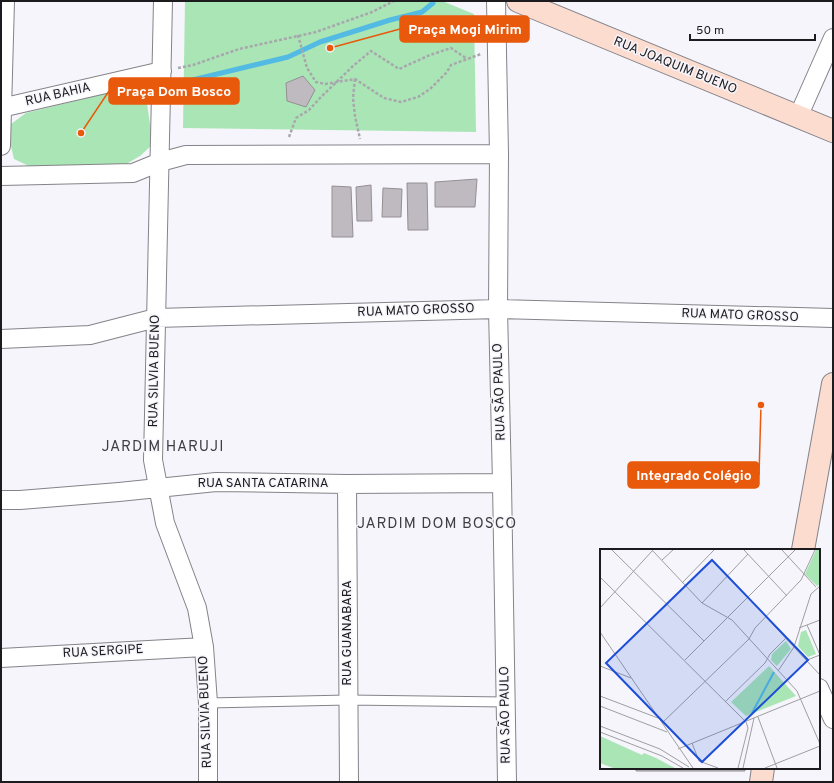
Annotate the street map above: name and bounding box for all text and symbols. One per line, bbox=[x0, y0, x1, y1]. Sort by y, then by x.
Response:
callout: Praça Mogi Mirim bbox=[400, 16, 529, 42]
scale bar bbox=[690, 16, 815, 42]
text: Praça Mogi Mirim bbox=[408, 22, 522, 39]
text: 50 m bbox=[696, 23, 724, 39]
street label: RUA JOAQUIM BUENO bbox=[611, 34, 739, 98]
callout: Praça Dom Bosco bbox=[109, 78, 239, 104]
street label: RUA BAHIA bbox=[24, 80, 92, 110]
text: Praça Dom Bosco bbox=[117, 84, 231, 101]
street label: RUA MATO GROSSO bbox=[357, 301, 475, 321]
street label: RUA MATO GROSSO bbox=[681, 306, 799, 326]
street label: RUA SILVIA BUENO bbox=[146, 314, 164, 428]
street label: RUA SÃO PAULO bbox=[489, 343, 510, 441]
district label: JARDIM HARUJI bbox=[101, 438, 225, 457]
callout: Integrado Colégio bbox=[628, 462, 759, 488]
text: Integrado Colégio bbox=[636, 468, 752, 485]
street label: RUA SANTA CATARINA bbox=[197, 476, 329, 492]
district label: JARDIM DOM BOSCO bbox=[357, 515, 517, 534]
inset map bbox=[600, 549, 820, 769]
street label: RUA GUANABARA bbox=[340, 580, 356, 686]
street label: RUA SERGIPE bbox=[62, 642, 144, 662]
street label: RUA SILVIA BUENO bbox=[196, 655, 216, 769]
street label: RUA SÃO PAULO bbox=[496, 666, 515, 764]

